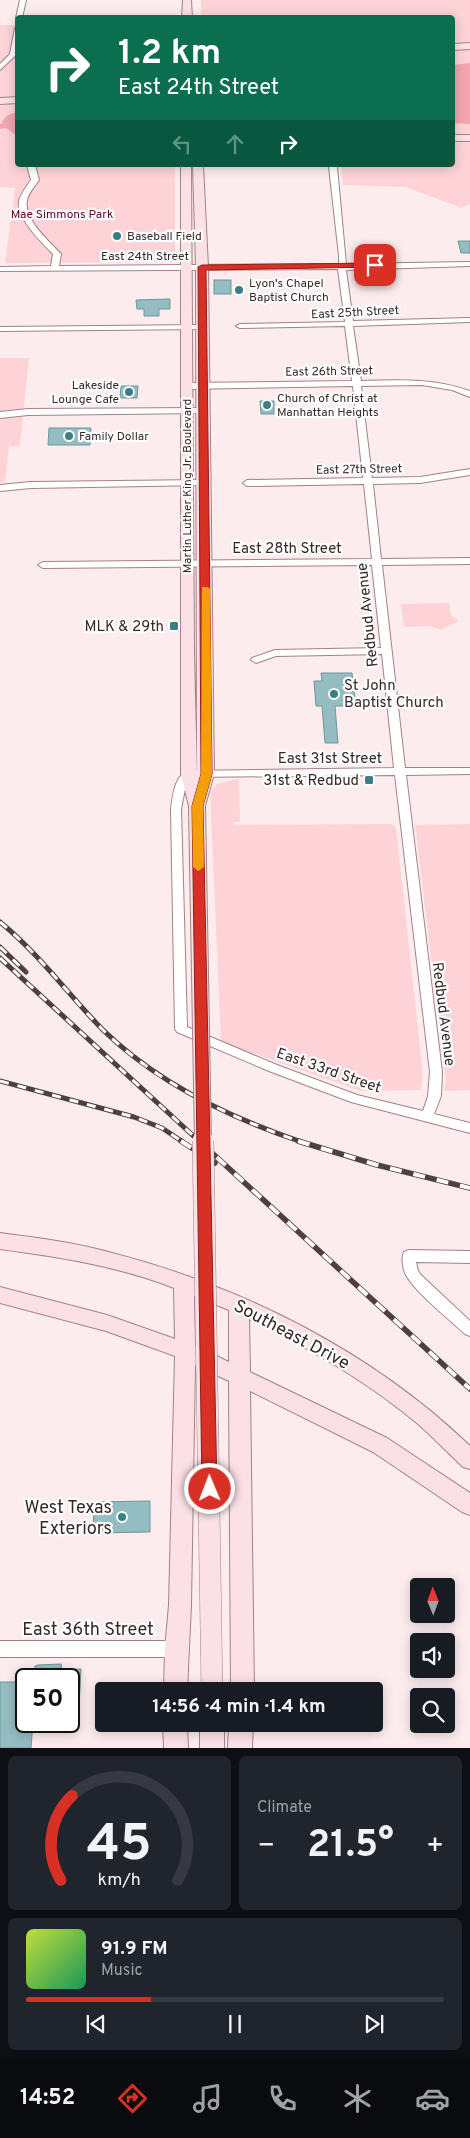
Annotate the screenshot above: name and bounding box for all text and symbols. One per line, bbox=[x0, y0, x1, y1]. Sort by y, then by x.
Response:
text: 1.2 km bbox=[118, 32, 221, 76]
icon: right bbox=[35, 35, 100, 100]
text: East 24th Street bbox=[118, 75, 279, 102]
icon: left bbox=[168, 130, 196, 158]
icon: ahead bbox=[221, 130, 249, 158]
icon: right bbox=[274, 130, 302, 158]
park label: Mae Simmons Park bbox=[11, 207, 113, 223]
place label: Baseball Field bbox=[127, 229, 202, 245]
marker: Baseball Field bbox=[111, 230, 123, 242]
pin bbox=[354, 244, 396, 286]
street label: East 24th Street bbox=[101, 249, 189, 265]
icon: arrive bbox=[361, 251, 389, 279]
place label: Lyon's Chapel Baptist Church bbox=[249, 276, 329, 306]
marker: Lyon's Chapel Baptist Church bbox=[233, 284, 245, 296]
street label: East 25th Street bbox=[311, 303, 399, 323]
street label: East 26th Street bbox=[285, 363, 373, 381]
place label: Lakeside Lounge Cafe bbox=[52, 378, 119, 408]
marker: Lakeside Lounge Cafe bbox=[123, 386, 135, 398]
place label: Church of Christ at Manhattan Heights bbox=[277, 391, 379, 421]
street label: Martin Luther King Jr. Boulevard bbox=[180, 399, 196, 573]
marker: Church of Christ at Manhattan Heights bbox=[261, 399, 273, 411]
place label: Family Dollar bbox=[79, 429, 149, 445]
marker: Family Dollar bbox=[63, 430, 75, 442]
street label: East 27th Street bbox=[316, 461, 402, 479]
street label: East 28th Street bbox=[232, 540, 342, 559]
street label: Redbud Avenue bbox=[354, 562, 383, 668]
place label: MLK & 29th bbox=[85, 618, 164, 637]
marker: MLK & 29th bbox=[168, 620, 180, 632]
place label: St John Baptist Church bbox=[344, 677, 444, 713]
marker: St John Baptist Church bbox=[328, 688, 340, 700]
street label: East 31st Street bbox=[278, 750, 382, 769]
place label: 31st & Redbud bbox=[263, 772, 359, 791]
marker: 31st & Redbud bbox=[363, 774, 375, 786]
street label: Redbud Avenue bbox=[427, 961, 458, 1067]
street label: East 33rd Street bbox=[274, 1045, 383, 1098]
street label: Southeast Drive bbox=[229, 1295, 353, 1376]
position arrow bbox=[183, 1462, 235, 1514]
place label: West Texas Exteriors bbox=[24, 1497, 112, 1541]
marker: West Texas Exteriors bbox=[116, 1511, 128, 1523]
north arrow bbox=[410, 1578, 455, 1622]
map controls bbox=[410, 1578, 455, 1733]
street label: East 36th Street bbox=[22, 1619, 154, 1642]
button: sound bbox=[410, 1633, 455, 1678]
speed limit sign: 50 bbox=[15, 1668, 80, 1733]
button: search bbox=[410, 1688, 455, 1733]
text: 14:56 · 4 min · 1.4 km bbox=[152, 1695, 326, 1719]
text: Climate bbox=[257, 1798, 312, 1818]
text: 45 bbox=[87, 1813, 152, 1879]
text: 21.5° bbox=[307, 1822, 394, 1871]
text: − bbox=[257, 1829, 275, 1865]
text: + bbox=[426, 1829, 444, 1865]
text: km/h bbox=[98, 1869, 141, 1892]
text: 91.9 FM bbox=[101, 1937, 168, 1961]
text: Music bbox=[101, 1961, 142, 1981]
icon: previous bbox=[82, 2010, 110, 2038]
icon: pause bbox=[221, 2010, 249, 2038]
icon: next bbox=[360, 2010, 388, 2038]
icon: directions bbox=[115, 2081, 150, 2116]
icon: music bbox=[190, 2081, 225, 2116]
icon: phone bbox=[265, 2081, 300, 2116]
icon: climate bbox=[340, 2081, 375, 2116]
icon: car bbox=[415, 2081, 450, 2116]
text: 14:52 bbox=[20, 2085, 75, 2112]

